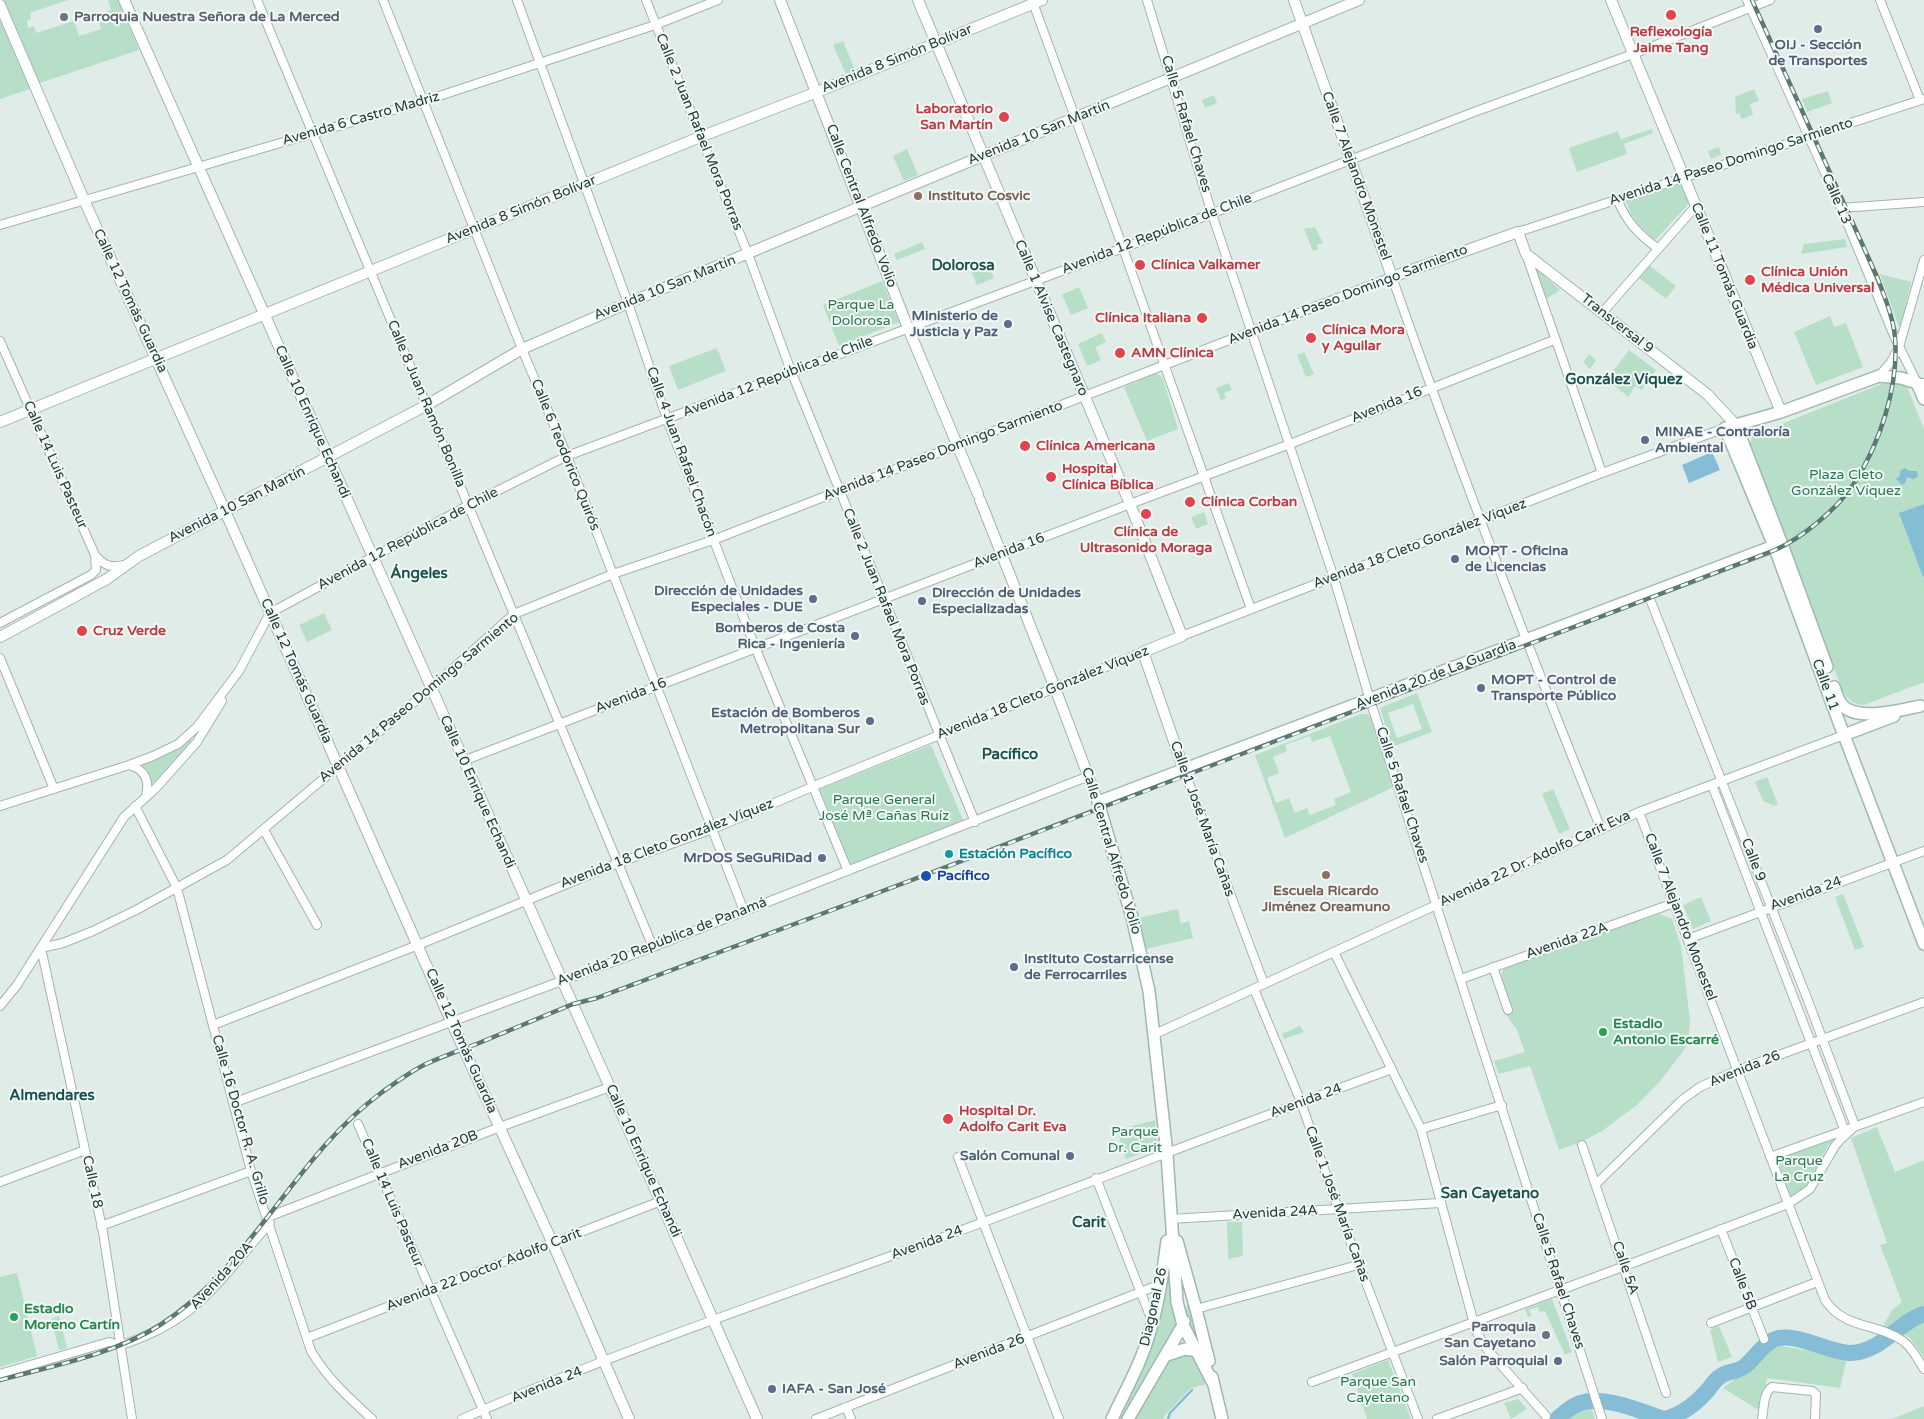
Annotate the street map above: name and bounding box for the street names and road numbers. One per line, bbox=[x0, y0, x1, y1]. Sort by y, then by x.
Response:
street label: Avenida 8 Simón Bolívar bbox=[819, 21, 975, 97]
street label: Calle 2 Juan Rafael Mora Porras bbox=[652, 31, 746, 233]
street label: Calle 5 Rafael Chaves bbox=[1157, 54, 1215, 194]
street label: Avenida 6 Castro Madriz bbox=[280, 88, 442, 150]
street label: Calle 7 Alejandro Monestel bbox=[1318, 89, 1394, 263]
street label: Avenida 10 San Martín bbox=[966, 97, 1112, 169]
street label: Avenida 14 Paseo Domingo Sarmiento bbox=[1607, 115, 1855, 209]
street label: Calle Central Alfredo Volio bbox=[822, 122, 900, 290]
street label: Calle 13 bbox=[1817, 171, 1855, 227]
street label: Avenida 8 Simón Bolívar bbox=[443, 172, 599, 248]
street label: Avenida 12 República de Chile bbox=[1060, 190, 1254, 278]
street label: Calle 11 Tomás Guardia bbox=[1687, 200, 1761, 352]
street label: Calle 12 Tomás Guardia bbox=[89, 226, 171, 376]
street label: Calle 1 Alvise Castegnaro bbox=[1010, 237, 1092, 399]
street label: Avenida 14 Paseo Domingo Sarmiento bbox=[1226, 241, 1470, 349]
street label: Avenida 10 San Martín bbox=[592, 252, 738, 324]
street label: Transversal 9 bbox=[1577, 291, 1657, 357]
street label: Calle 8 Juan Ramón Bonilla bbox=[383, 318, 469, 490]
street label: Avenida 12 República de Chile bbox=[681, 333, 875, 421]
street label: Calle 10 Enrique Echandi bbox=[271, 343, 353, 501]
street label: Calle 4 Juan Rafael Chacón bbox=[642, 365, 720, 539]
street label: Calle 6 Teodorico Quirós bbox=[527, 377, 603, 533]
street label: Avenida 16 bbox=[1349, 383, 1425, 427]
street label: Avenida 14 Paseo Domingo Sarmiento bbox=[821, 397, 1065, 505]
street label: Calle 14 Luis Pasteur bbox=[19, 398, 91, 532]
street label: Avenida 10 San Martín bbox=[166, 463, 308, 547]
street label: Avenida 12 República de Chile bbox=[315, 484, 501, 594]
street label: Avenida 18 Cleto González Víquez bbox=[1311, 495, 1529, 593]
street label: Calle 2 Juan Rafael Mora Porras bbox=[839, 506, 933, 708]
street label: Avenida 16 bbox=[971, 530, 1047, 572]
street label: Calle 12 Tomás Guardia bbox=[256, 596, 336, 746]
street label: Avenida 14 Paseo Domingo Sarmiento bbox=[316, 610, 522, 786]
street label: Avenida 20 de La Guardia bbox=[1353, 637, 1519, 713]
street label: Avenida 18 Cleto González Víquez bbox=[935, 643, 1151, 743]
street label: Calle 11 bbox=[1808, 657, 1842, 713]
street label: Avenida 16 bbox=[593, 675, 669, 717]
street label: Calle 10 Enrique Echandi bbox=[436, 713, 518, 871]
street label: Calle 5 Rafael Chaves bbox=[1372, 725, 1432, 865]
street label: Calle 1 José María Cañas bbox=[1166, 739, 1238, 899]
street label: Calle Central Alfredo Volio bbox=[1078, 765, 1144, 937]
street label: Avenida 18 Cleto González Víquez bbox=[558, 795, 776, 893]
street label: Avenida 22 Dr. Adolfo Carit Eva bbox=[1437, 807, 1633, 911]
street label: Calle 7 Alejandro Monestel bbox=[1640, 831, 1720, 1003]
street label: Calle 9 bbox=[1737, 836, 1769, 884]
street label: Avenida 24 bbox=[1768, 873, 1844, 915]
street label: Avenida 20 República de Panamá bbox=[555, 894, 769, 990]
street label: Avenida 22A bbox=[1524, 919, 1610, 963]
street label: Calle 12 Tomás Guardia bbox=[421, 966, 501, 1116]
street label: Calle 16 Doctor R. A. Grillo bbox=[208, 1033, 272, 1207]
street label: Avenida 26 bbox=[1707, 1047, 1783, 1091]
street label: Avenida 24 bbox=[1268, 1080, 1344, 1122]
street label: Calle 10 Enrique Echandi bbox=[602, 1082, 684, 1240]
street label: Calle 1 José María Cañas bbox=[1301, 1124, 1373, 1284]
street label: Avenida 20B bbox=[395, 1127, 481, 1173]
street label: Calle 14 Luis Pasteur bbox=[357, 1136, 427, 1270]
street label: Calle 18 bbox=[78, 1154, 106, 1210]
street label: Avenida 24A bbox=[1232, 1202, 1318, 1224]
street label: Calle 5 Rafael Chaves bbox=[1528, 1211, 1588, 1351]
street label: Avenida 24 bbox=[889, 1222, 965, 1264]
street label: Avenida 22 Doctor Adolfo Carit bbox=[384, 1225, 584, 1315]
street label: Avenida 20A bbox=[187, 1239, 257, 1313]
street label: Calle 5A bbox=[1608, 1239, 1642, 1297]
street label: Calle 5B bbox=[1724, 1255, 1760, 1313]
street label: Diagonal 26 bbox=[1137, 1266, 1171, 1348]
street label: Avenida 26 bbox=[951, 1331, 1027, 1373]
street label: Avenida 24 bbox=[509, 1363, 585, 1407]

